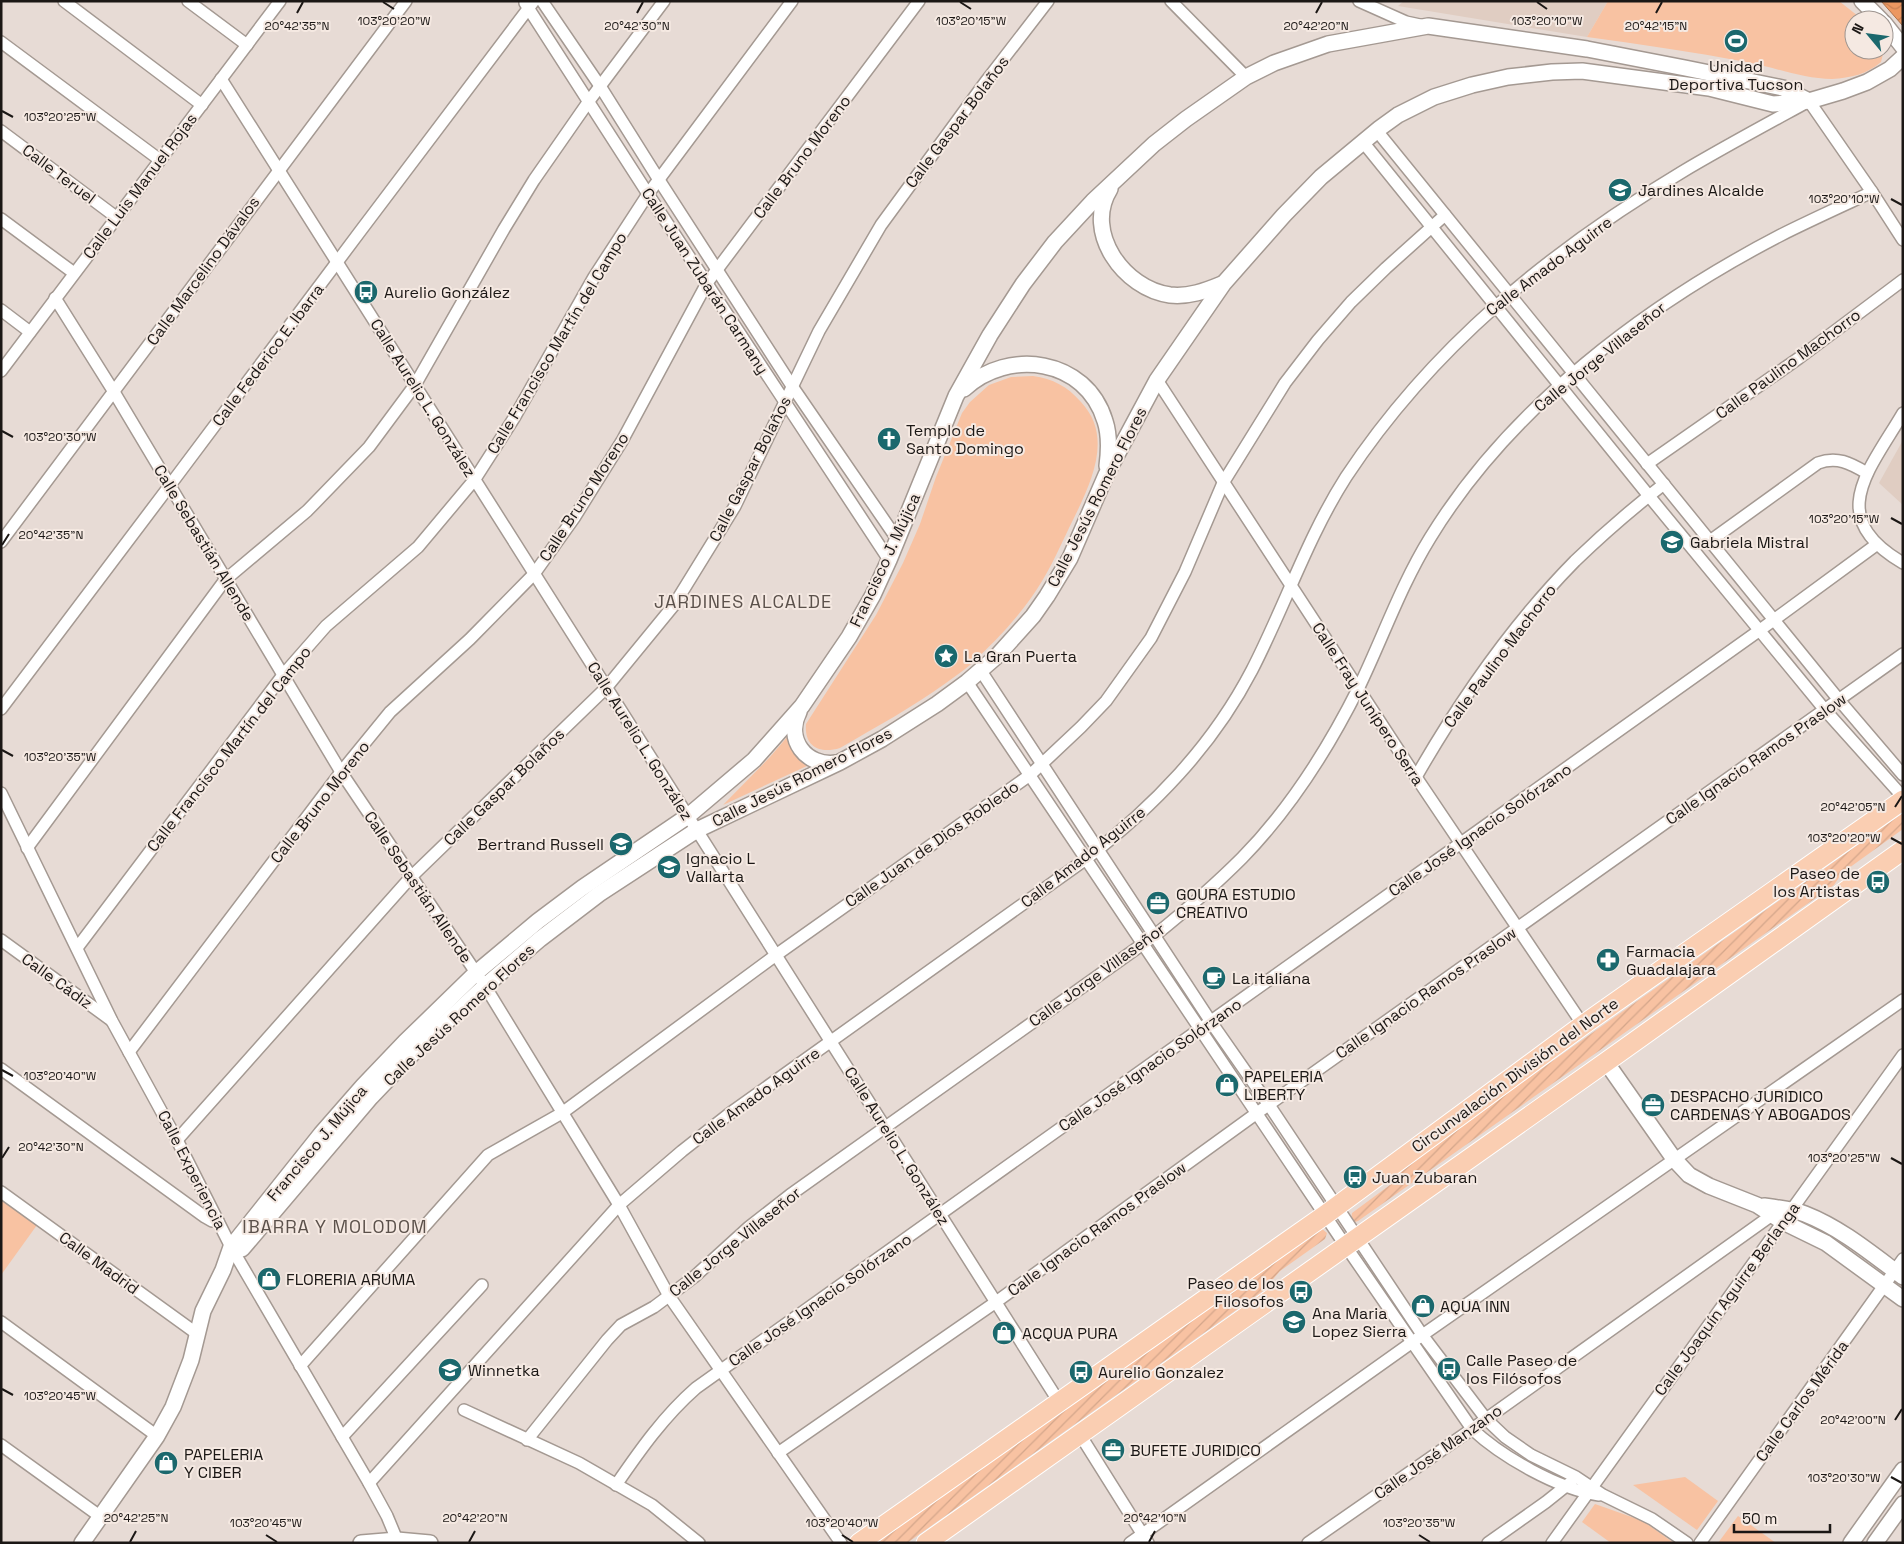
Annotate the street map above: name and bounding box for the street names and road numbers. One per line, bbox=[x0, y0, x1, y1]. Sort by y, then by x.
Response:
street label: Calle Gaspar Bolaños bbox=[900, 52, 1014, 192]
street label: Calle Bruno Moreno bbox=[749, 91, 855, 223]
street label: Calle Luis Manuel Rojas bbox=[78, 109, 202, 263]
street label: Calle Teruel bbox=[18, 139, 100, 209]
street label: Calle Juan Zubarán Carmany bbox=[637, 184, 773, 378]
street label: Calle Marcelino Dávalos bbox=[142, 192, 264, 350]
street label: Calle Amado Aguirre bbox=[1482, 212, 1616, 320]
street label: Calle Francisco Martín del Campo bbox=[482, 228, 632, 458]
street label: Calle Federico E. Ibarra bbox=[207, 279, 329, 431]
street label: Calle Jorge Villaseñor bbox=[1530, 297, 1670, 417]
street label: Calle Paulino Machorro bbox=[1711, 304, 1865, 424]
street label: Calle Aurelio L. González bbox=[366, 315, 480, 481]
street label: Calle Gaspar Bolaños bbox=[704, 393, 796, 545]
street label: Calle Jesús Romero Flores bbox=[1042, 403, 1152, 591]
street label: Calle Bruno Moreno bbox=[534, 428, 634, 566]
street label: Calle Sebastián Allende bbox=[149, 461, 259, 625]
street label: Francisco J. Mújica bbox=[845, 490, 925, 630]
street label: Calle Paulino Machorro bbox=[1439, 580, 1561, 732]
street label: Calle Fray Junípero Serra bbox=[1307, 618, 1429, 790]
street label: Calle Francisco Martín del Campo bbox=[142, 642, 316, 856]
street label: Calle Aurelio L. González bbox=[583, 658, 697, 824]
street label: Calle Ignacio Ramos Praslow bbox=[1661, 688, 1851, 830]
street label: Calle Jesús Romero Flores bbox=[708, 722, 896, 832]
street label: Calle Gaspar Bolaños bbox=[439, 724, 569, 850]
street label: Calle Bruno Moreno bbox=[266, 737, 374, 867]
street label: Calle José Ignacio Solórzano bbox=[1384, 759, 1576, 901]
street label: Calle Juan de Dios Robledo bbox=[841, 776, 1023, 912]
street label: Calle Amado Aguirre bbox=[1016, 802, 1150, 912]
street label: Calle Sebastián Allende bbox=[359, 807, 477, 967]
street label: Calle Jorge Villaseñor bbox=[1025, 918, 1169, 1032]
street label: Calle Ignacio Ramos Praslow bbox=[1331, 922, 1521, 1064]
street label: Calle Jesús Romero Flores bbox=[379, 939, 539, 1091]
street label: Calle Cádiz bbox=[17, 948, 97, 1014]
street label: Circunvalación División del Norte bbox=[1407, 993, 1623, 1157]
street label: Calle José Ignacio Solórzano bbox=[1054, 994, 1246, 1136]
street label: Calle Amado Aguirre bbox=[688, 1043, 824, 1149]
street label: Calle Aurelio L. González bbox=[840, 1063, 954, 1229]
street label: Francisco J. Mújica bbox=[262, 1081, 372, 1205]
street label: Calle Experiencia bbox=[153, 1107, 231, 1233]
street label: Calle Ignacio Ramos Praslow bbox=[1003, 1157, 1191, 1301]
street label: Calle Jorge Villaseñor bbox=[665, 1182, 805, 1302]
street label: Calle Joaquín Aguirre Berlanga bbox=[1650, 1198, 1804, 1400]
street label: Calle Madrid bbox=[55, 1227, 143, 1299]
street label: Calle José Ignacio Solórzano bbox=[724, 1229, 916, 1371]
street label: Calle Carlos Mérida bbox=[1751, 1336, 1853, 1466]
street label: Calle José Manzano bbox=[1370, 1400, 1506, 1504]

